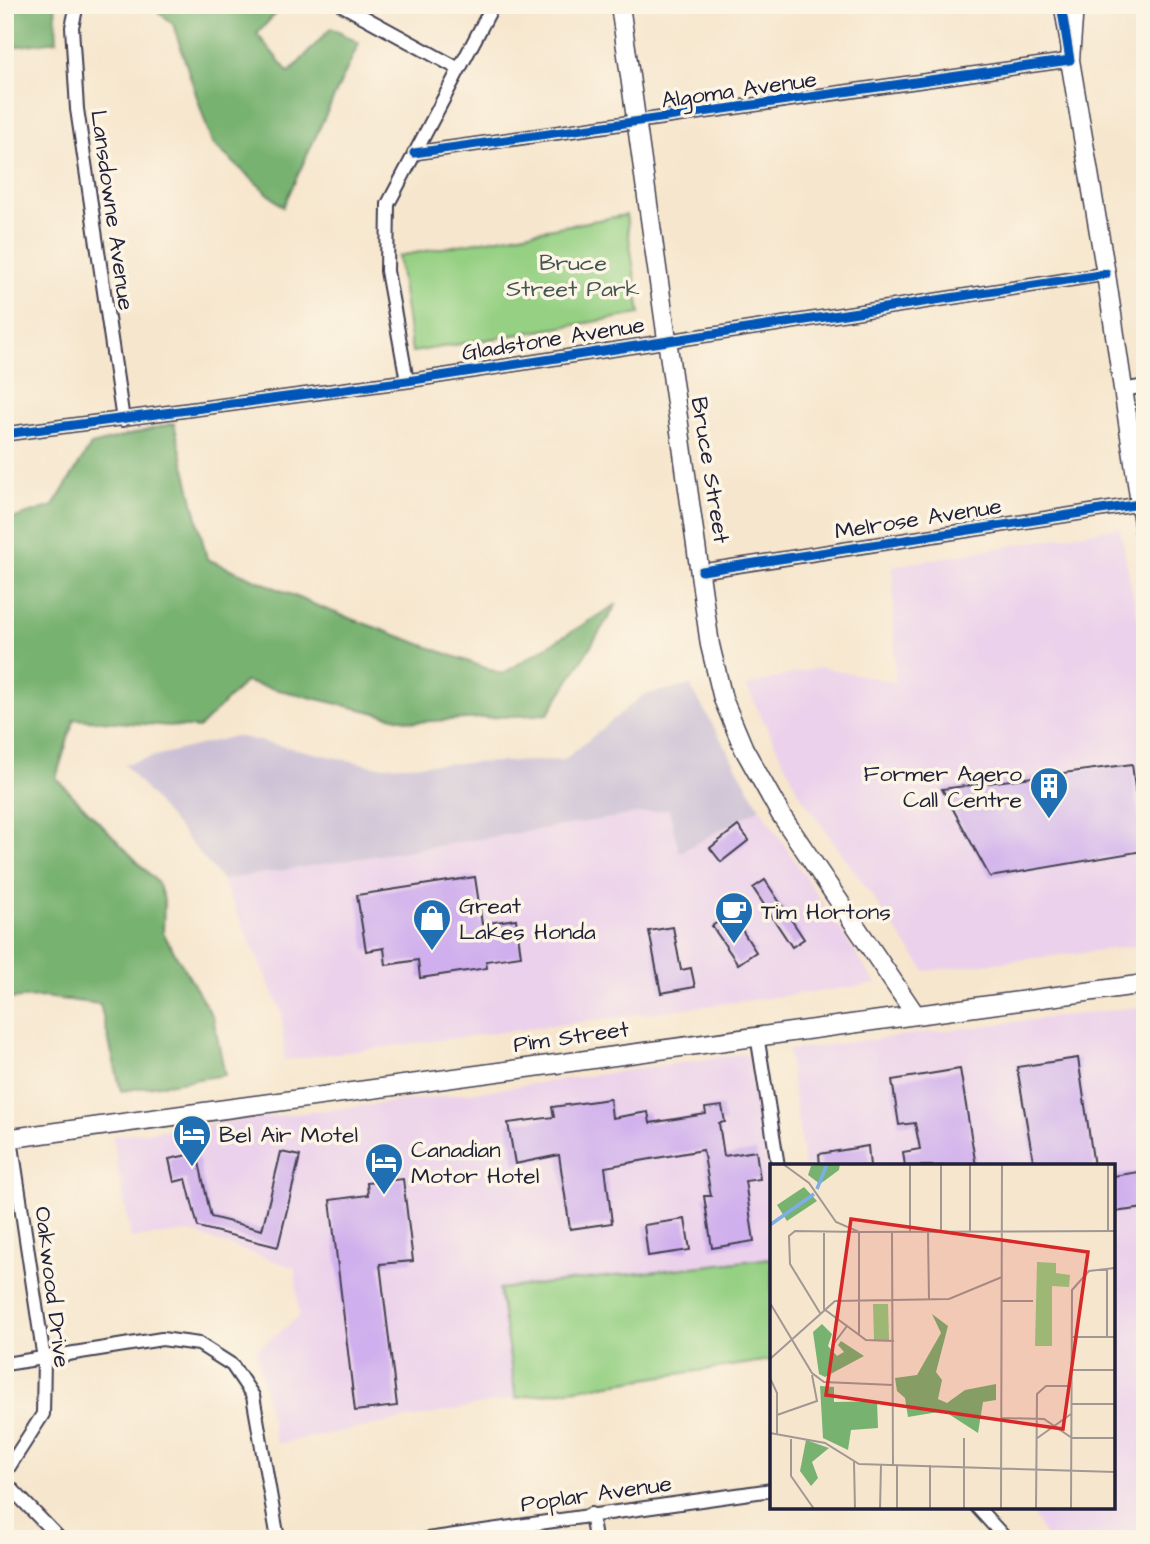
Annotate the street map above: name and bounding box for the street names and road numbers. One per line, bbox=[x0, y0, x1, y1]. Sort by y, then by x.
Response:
street label: Algoma Avenue bbox=[659, 63, 819, 118]
street label: Lansdowne Avenue bbox=[82, 108, 142, 312]
street label: Gladstone Avenue bbox=[459, 309, 647, 369]
street label: Bruce Street bbox=[683, 395, 737, 546]
street label: Melrose Avenue bbox=[832, 490, 1004, 548]
street label: Pim Street bbox=[511, 1013, 632, 1061]
street label: Oakwood Drive bbox=[26, 1205, 78, 1370]
street label: Poplar Avenue bbox=[518, 1468, 674, 1520]

